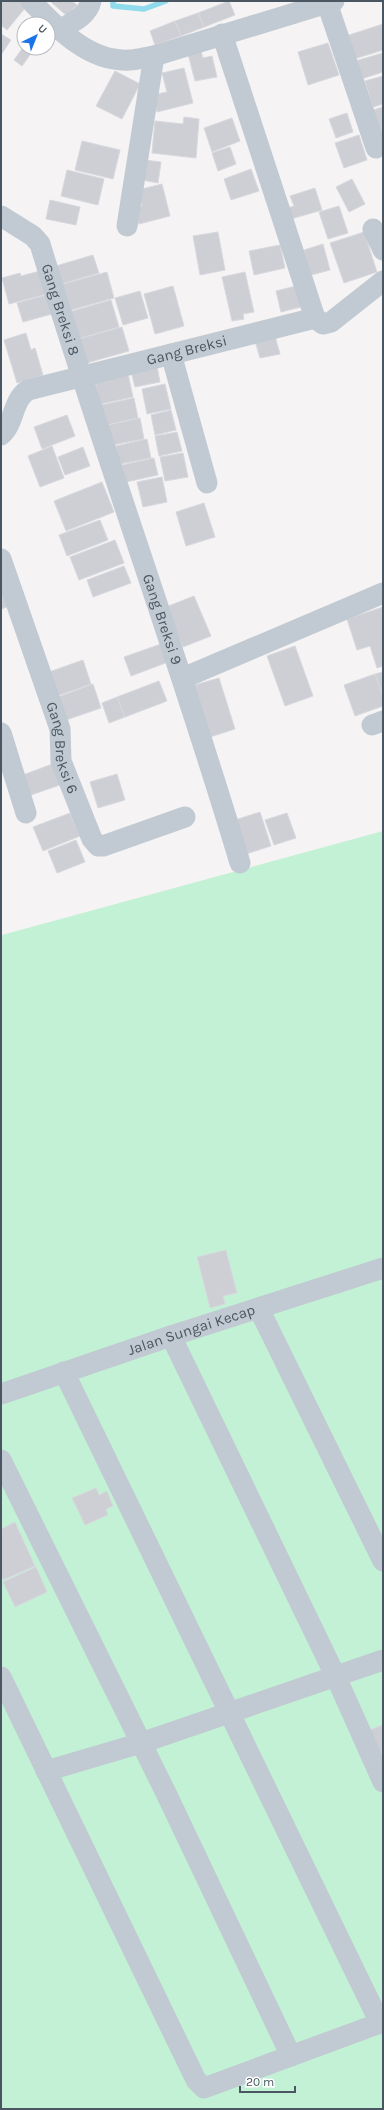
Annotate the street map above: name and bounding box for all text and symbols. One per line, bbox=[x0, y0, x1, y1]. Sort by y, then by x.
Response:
north arrow bbox=[16, 16, 56, 56]
text: U bbox=[35, 22, 50, 36]
street label: Gang Breksi 8 bbox=[38, 262, 83, 358]
street label: Gang Breksi bbox=[145, 331, 229, 369]
street label: Gang Breksi 9 bbox=[139, 571, 186, 667]
street label: Gang Breksi 6 bbox=[42, 699, 82, 796]
street label: Jalan Sungai Kecap bbox=[125, 1301, 257, 1359]
scale bar bbox=[240, 2068, 295, 2094]
text: 20 m bbox=[246, 2075, 274, 2089]

